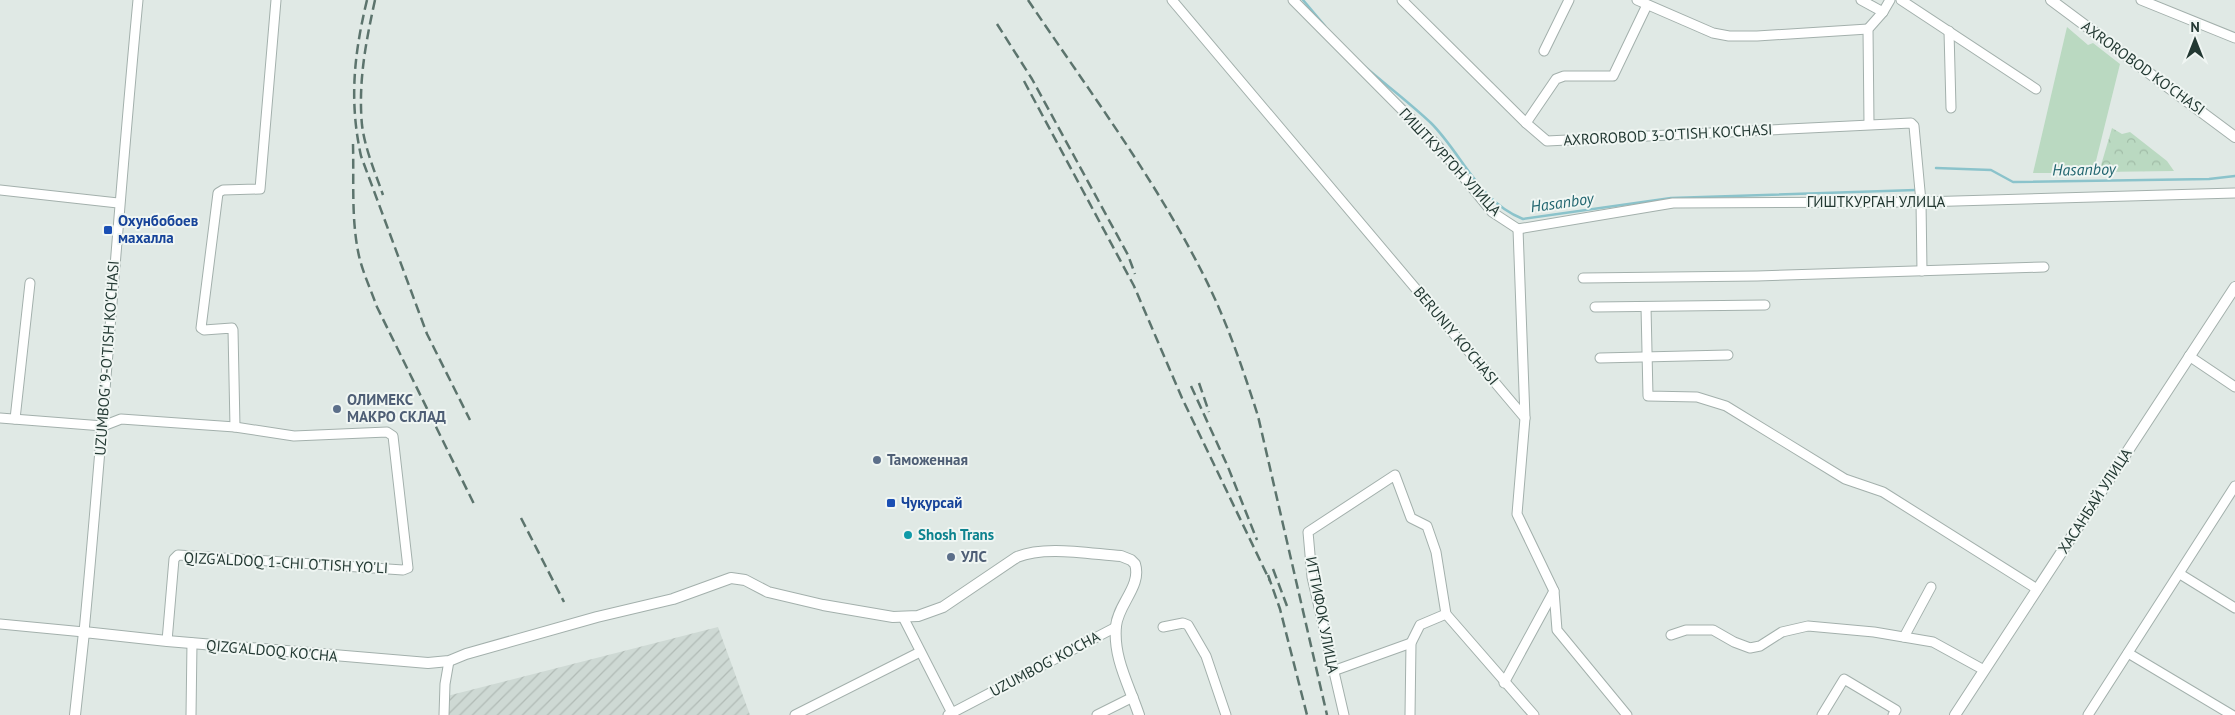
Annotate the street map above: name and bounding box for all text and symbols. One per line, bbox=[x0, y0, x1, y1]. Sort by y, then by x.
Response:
north arrow bbox=[2170, 15, 2220, 65]
street label: AXROROBOD KO'CHASI bbox=[2078, 16, 2209, 119]
text: N bbox=[2190, 18, 2200, 36]
street label: ГИШТКУРГОН УЛИЦА bbox=[1395, 104, 1505, 220]
street label: AXROROBOD 3-O'TISH KO'CHASI bbox=[1563, 120, 1773, 149]
water label: Hasanboy bbox=[2052, 158, 2117, 180]
water label: Hasanboy bbox=[1529, 188, 1596, 216]
street label: ГИШТКУРГАН УЛИЦА bbox=[1807, 192, 1946, 211]
place label: Охунбобоев махалла bbox=[118, 211, 199, 247]
marker: Охунбобоев махалла bbox=[102, 224, 114, 236]
street label: UZUMBOG' 9-O'TISH KO'CHASI bbox=[90, 260, 123, 456]
street label: BERUNIY KO'CHASI bbox=[1410, 283, 1503, 389]
place label: ОЛИМЕКС МАКРО СКЛАД bbox=[347, 390, 447, 426]
marker: ОЛИМЕКС МАКРО СКЛАД bbox=[331, 403, 343, 415]
street label: ХАСАНБАЙ УЛИЦА bbox=[2053, 444, 2136, 557]
place label: Таможенная bbox=[887, 450, 968, 469]
marker: Таможенная bbox=[871, 454, 883, 466]
place label: Чуқурсай bbox=[901, 493, 962, 512]
marker: Чуқурсай bbox=[885, 497, 897, 509]
place label: Shosh Trans bbox=[918, 525, 994, 544]
marker: Shosh Trans bbox=[902, 529, 914, 541]
place label: УЛС bbox=[960, 547, 987, 566]
street label: QIZG'ALDOQ 1-CHI O'TISH YO'LI bbox=[183, 548, 389, 577]
marker: УЛС bbox=[945, 551, 957, 563]
street label: ИТТИФОК УЛИЦА bbox=[1302, 555, 1343, 675]
street label: UZUMBOG' KO'CHA bbox=[986, 626, 1103, 701]
street label: QIZG'ALDOQ KO'CHA bbox=[205, 635, 339, 666]

